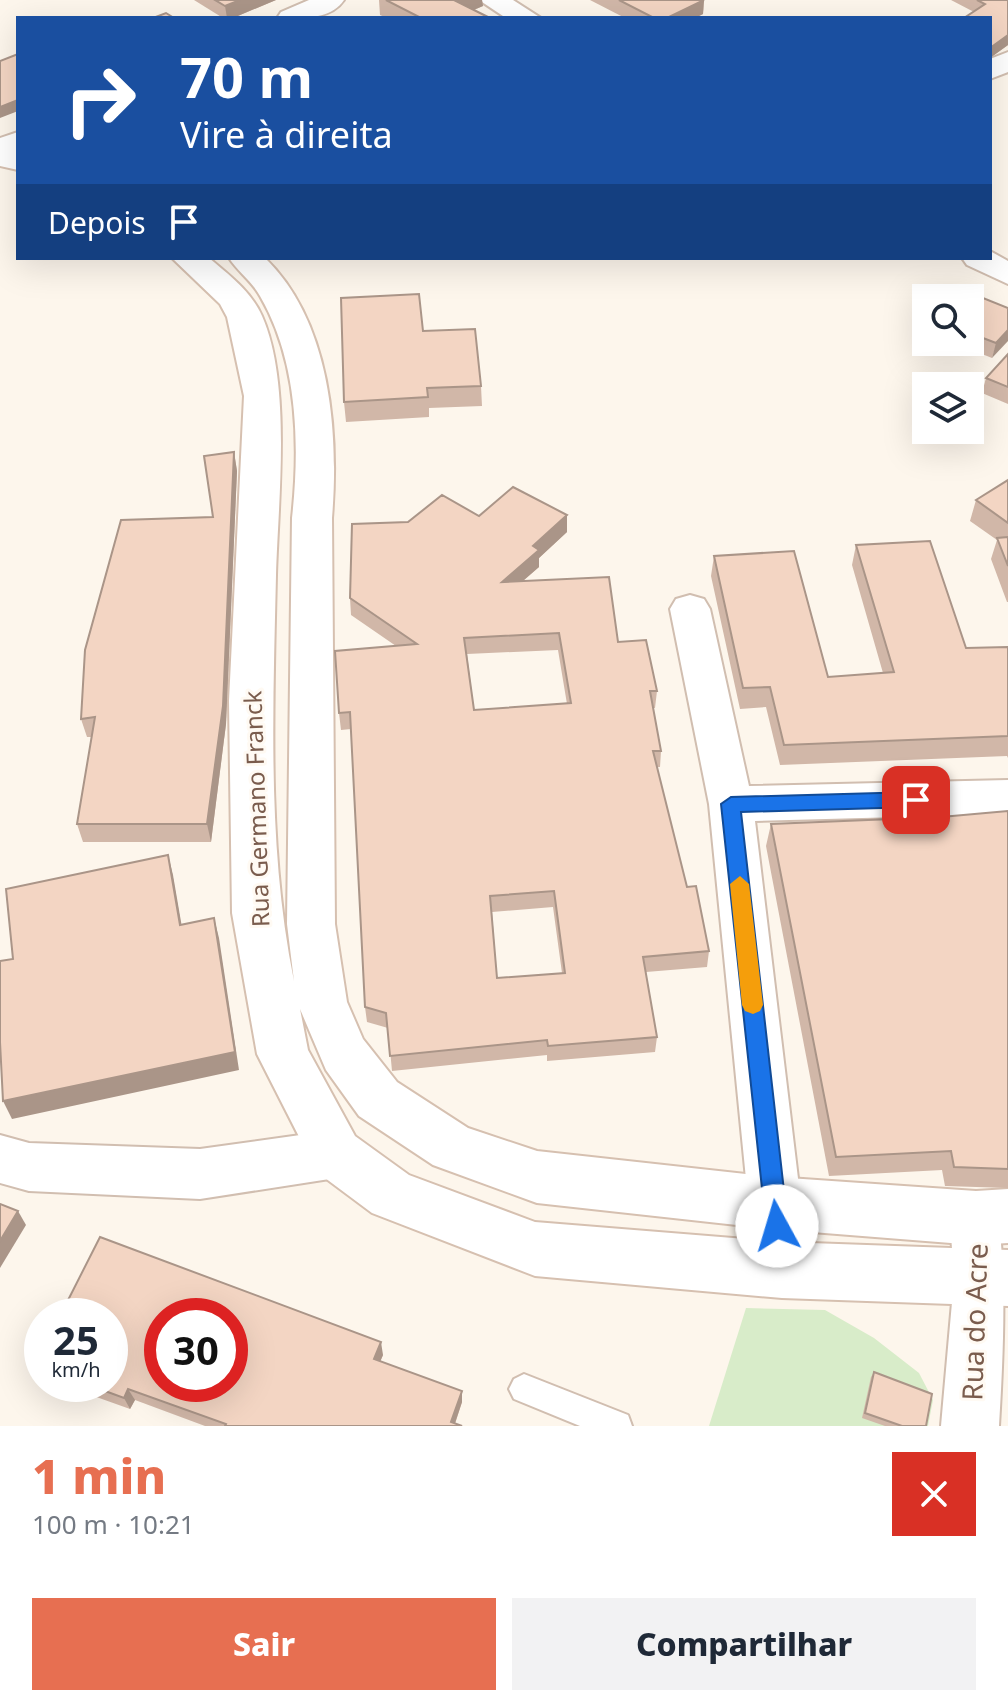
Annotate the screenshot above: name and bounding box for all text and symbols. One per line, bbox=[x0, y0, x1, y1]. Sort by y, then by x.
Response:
text: 70 m bbox=[180, 38, 313, 114]
icon: right bbox=[48, 48, 152, 152]
text: Vire à direita bbox=[180, 110, 393, 159]
icon: arrive bbox=[162, 200, 206, 244]
text: Depois bbox=[48, 202, 146, 243]
map controls bbox=[912, 284, 984, 444]
button: search bbox=[912, 284, 984, 356]
button: layers bbox=[912, 372, 984, 444]
street label: Rua Germano Franck bbox=[235, 690, 277, 928]
pin bbox=[882, 766, 950, 834]
icon: arrive bbox=[894, 778, 938, 822]
position arrow bbox=[735, 1184, 819, 1268]
street label: Rua do Acre bbox=[952, 1243, 996, 1401]
speed limit sign: 30 bbox=[144, 1298, 248, 1402]
text: 25 bbox=[53, 1312, 99, 1367]
text: km/h bbox=[51, 1356, 101, 1383]
text: 1 min bbox=[32, 1443, 166, 1508]
button: close bbox=[892, 1452, 976, 1536]
text: 100 m · 10:21 bbox=[32, 1506, 195, 1542]
button: Sair bbox=[32, 1598, 496, 1690]
button: Compartilhar bbox=[512, 1598, 976, 1690]

